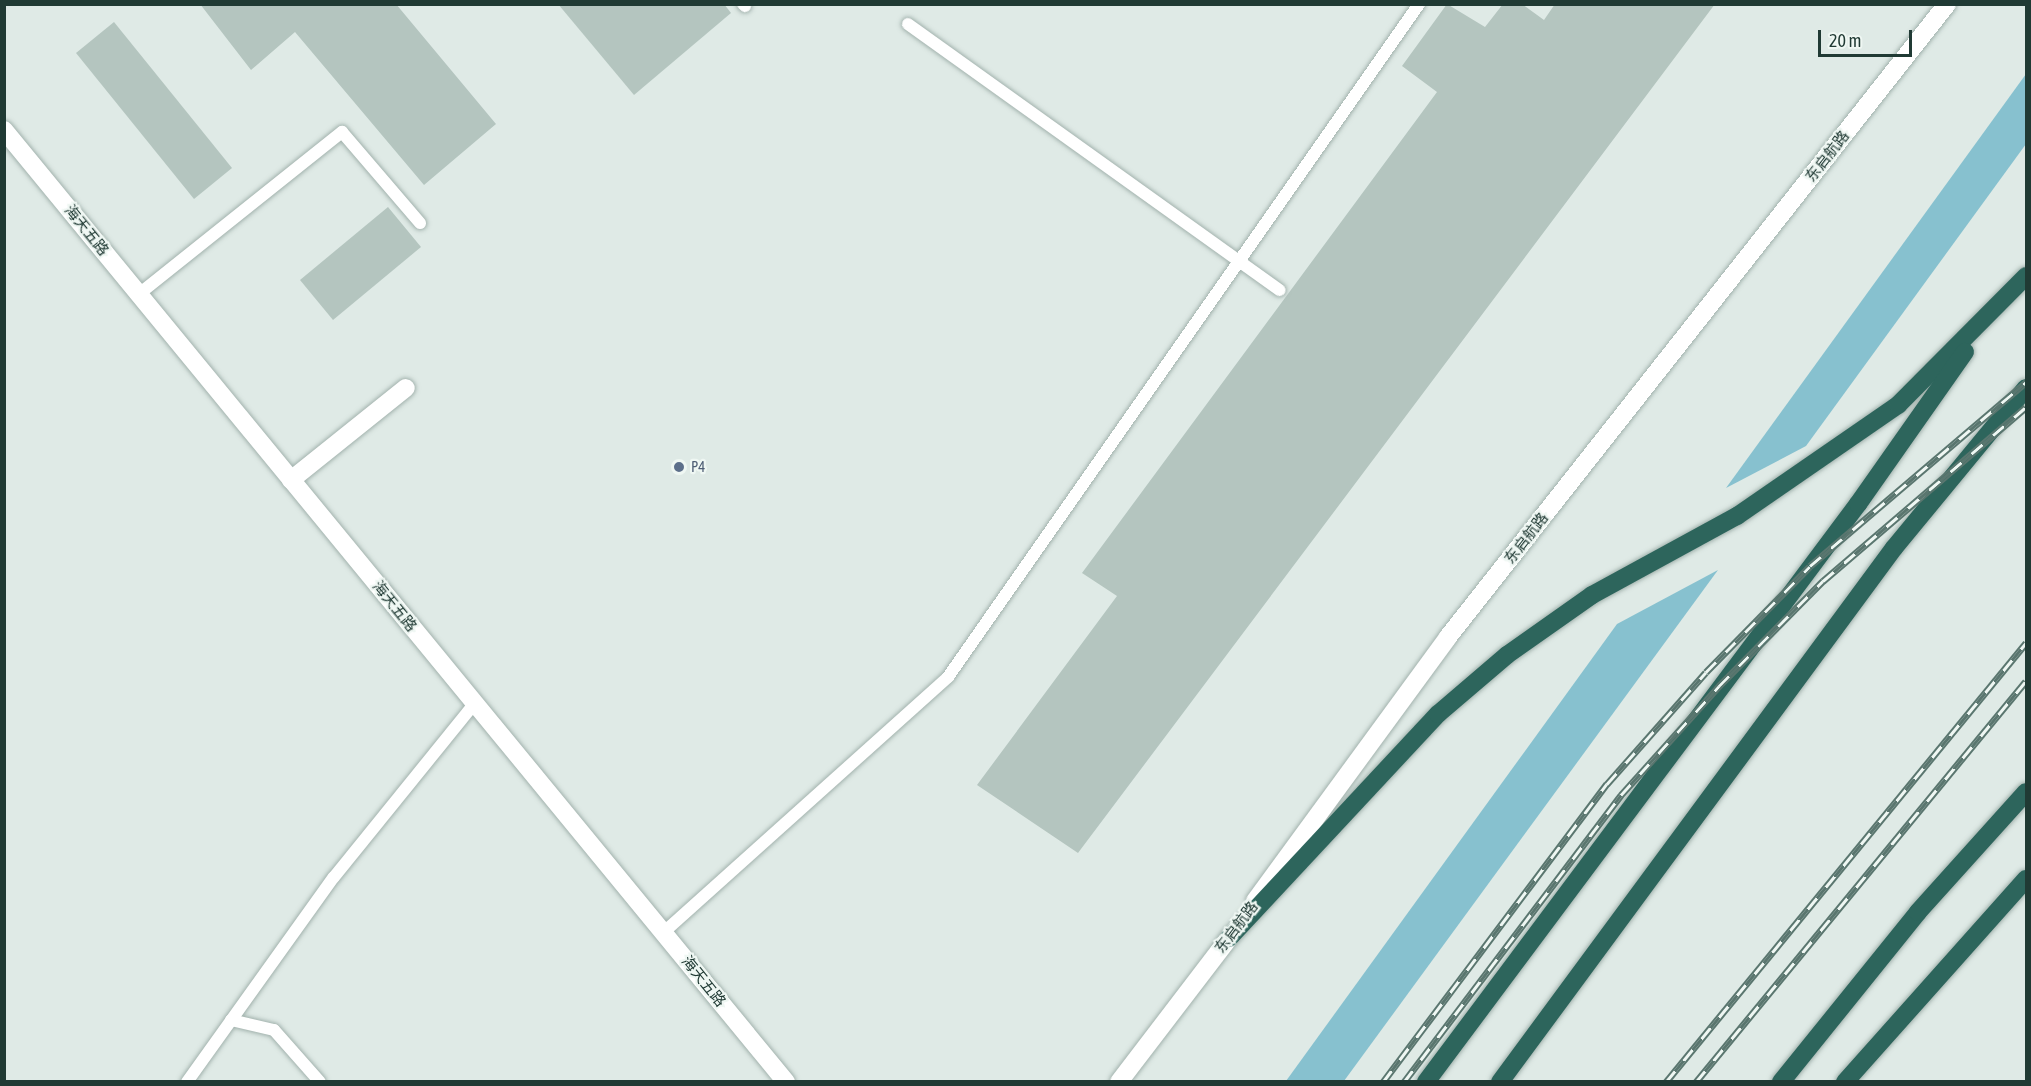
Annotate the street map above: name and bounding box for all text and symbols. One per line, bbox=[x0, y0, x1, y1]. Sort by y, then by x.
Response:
scale bar bbox=[1821, 18, 1916, 56]
text: 20 m bbox=[1829, 30, 1861, 51]
street label: 东启航路 bbox=[1801, 127, 1853, 185]
street label: 海天五路 bbox=[61, 201, 113, 259]
place label: P4 bbox=[691, 458, 705, 476]
marker: P4 bbox=[672, 460, 686, 474]
street label: 东启航路 bbox=[1500, 509, 1552, 567]
street label: 海天五路 bbox=[369, 577, 421, 635]
street label: 东启航路 bbox=[1211, 898, 1261, 956]
street label: 海天五路 bbox=[678, 952, 730, 1010]

